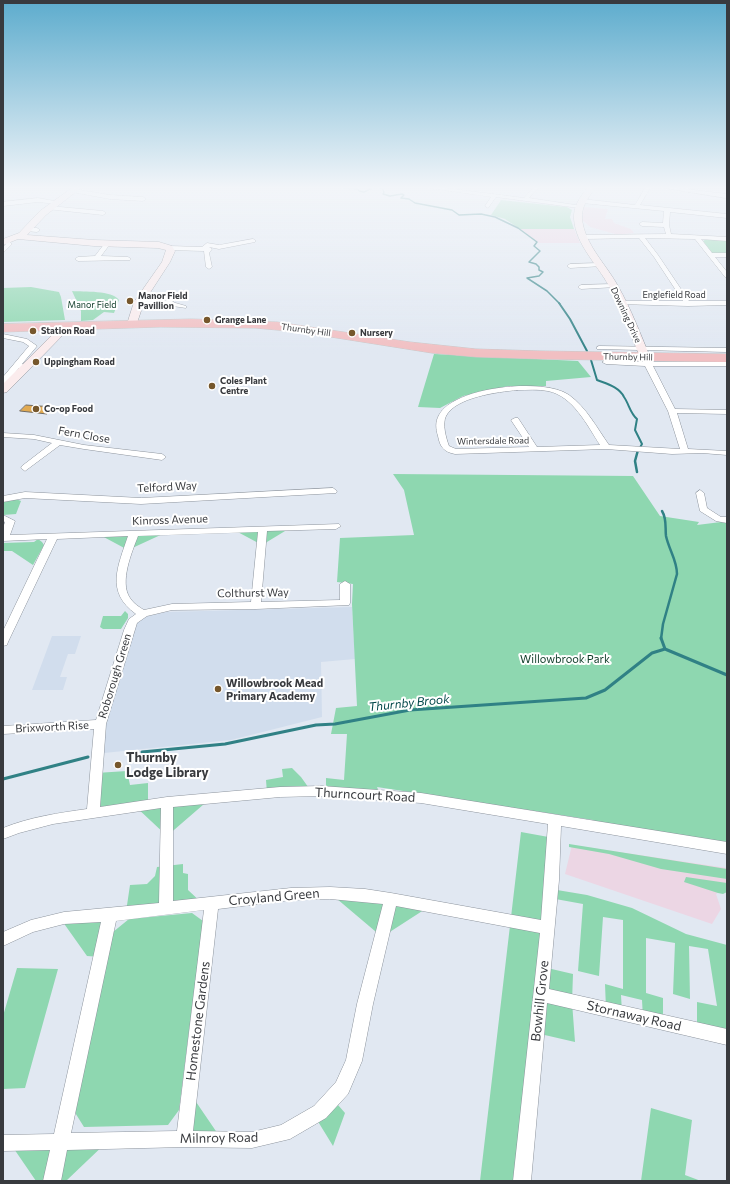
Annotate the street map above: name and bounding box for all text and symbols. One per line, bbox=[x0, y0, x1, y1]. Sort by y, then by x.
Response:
street label: Downing Drive bbox=[608, 286, 644, 344]
street label: Englefield Road bbox=[642, 290, 706, 300]
place label: Manor Field Pavillion bbox=[138, 291, 187, 312]
marker: Manor Field Pavillion bbox=[125, 296, 135, 306]
park label: Manor Field bbox=[68, 300, 116, 310]
marker: Grange Lane bbox=[202, 315, 212, 325]
place label: Grange Lane bbox=[215, 315, 266, 325]
street label: Thurnby Hill bbox=[281, 321, 331, 339]
marker: Station Road bbox=[28, 326, 38, 336]
place label: Station Road bbox=[41, 326, 95, 336]
marker: Nursery bbox=[347, 328, 357, 338]
place label: Nursery bbox=[360, 328, 393, 338]
street label: Thurnby Hill bbox=[603, 351, 653, 363]
marker: Uppingham Road bbox=[31, 357, 41, 367]
place label: Uppingham Road bbox=[44, 357, 115, 367]
place label: Coles Plant Centre bbox=[220, 376, 267, 397]
marker: Coles Plant Centre bbox=[207, 381, 217, 391]
marker: Co-op Food bbox=[31, 404, 41, 414]
place label: Co-op Food bbox=[44, 404, 93, 414]
street label: Fern Close bbox=[57, 424, 111, 446]
street label: Wintersdale Road bbox=[457, 435, 529, 447]
street label: Telford Way bbox=[137, 479, 197, 495]
street label: Kinross Avenue bbox=[132, 512, 208, 528]
street label: Colthurst Way bbox=[217, 586, 289, 600]
street label: Roborough Green bbox=[96, 632, 134, 720]
park label: Willowbrook Park bbox=[520, 652, 610, 666]
place label: Willowbrook Mead Primary Academy bbox=[226, 676, 323, 702]
marker: Willowbrook Mead Primary Academy bbox=[213, 684, 223, 694]
water label: Thurnby Brook bbox=[368, 692, 450, 714]
street label: Brixworth Rise bbox=[15, 718, 89, 736]
place label: Thurnby Lodge Library bbox=[126, 750, 209, 781]
marker: Thurnby Lodge Library bbox=[113, 760, 123, 770]
street label: Thurncourt Road bbox=[314, 785, 416, 805]
street label: Croyland Green bbox=[228, 885, 320, 909]
street label: Homestone Gardens bbox=[183, 960, 213, 1082]
street label: Bowhill Grove bbox=[528, 960, 552, 1042]
street label: Stornaway Road bbox=[585, 998, 683, 1034]
street label: Milnroy Road bbox=[180, 1130, 258, 1146]

